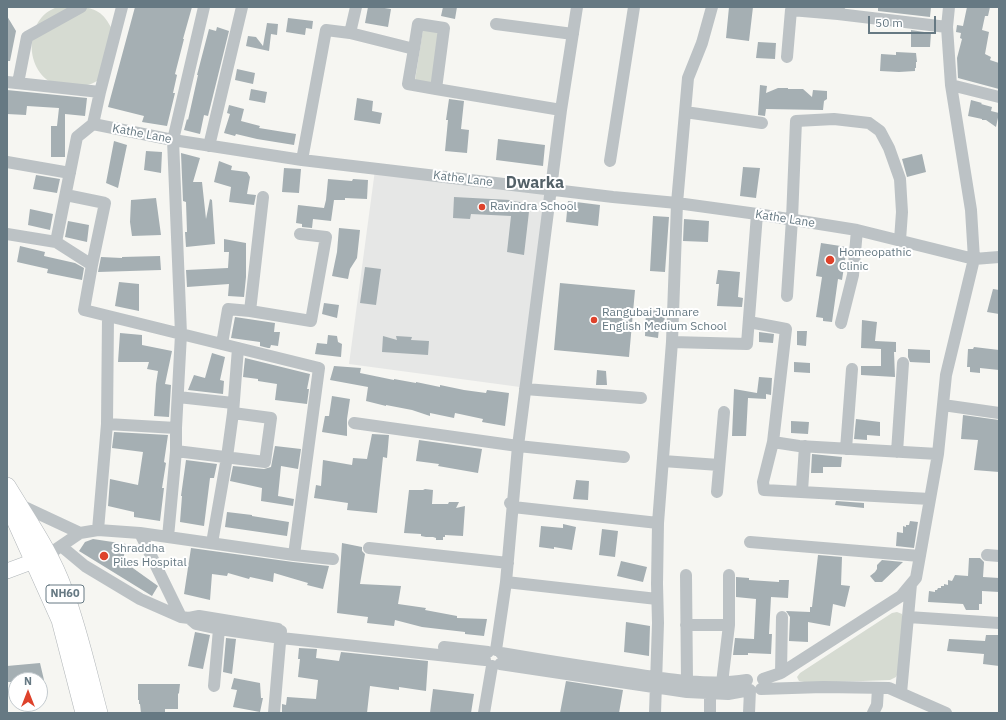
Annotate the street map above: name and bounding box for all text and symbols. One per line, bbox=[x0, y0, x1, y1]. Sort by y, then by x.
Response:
scale bar bbox=[870, 8, 938, 34]
text: 50 m bbox=[875, 15, 903, 30]
street label: Kathe Lane bbox=[111, 121, 173, 147]
street label: Kathe Lane bbox=[432, 168, 494, 190]
district label: Dwarka bbox=[506, 173, 564, 193]
place label: Ravindra School bbox=[490, 200, 577, 214]
marker: Ravindra School bbox=[477, 202, 487, 212]
street label: Kathe Lane bbox=[754, 207, 816, 231]
place label: Homeopathic Clinic bbox=[839, 246, 911, 274]
marker: Homeopathic Clinic bbox=[824, 254, 836, 266]
place label: Rangubai Junnare English Medium School bbox=[602, 306, 727, 334]
marker: Rangubai Junnare English Medium School bbox=[589, 315, 599, 325]
place label: Shraddha Piles Hospital bbox=[113, 542, 187, 570]
marker: Shraddha Piles Hospital bbox=[98, 550, 110, 562]
road number: NH60 bbox=[46, 585, 84, 603]
north arrow bbox=[8, 672, 48, 712]
text: N bbox=[24, 674, 32, 688]

